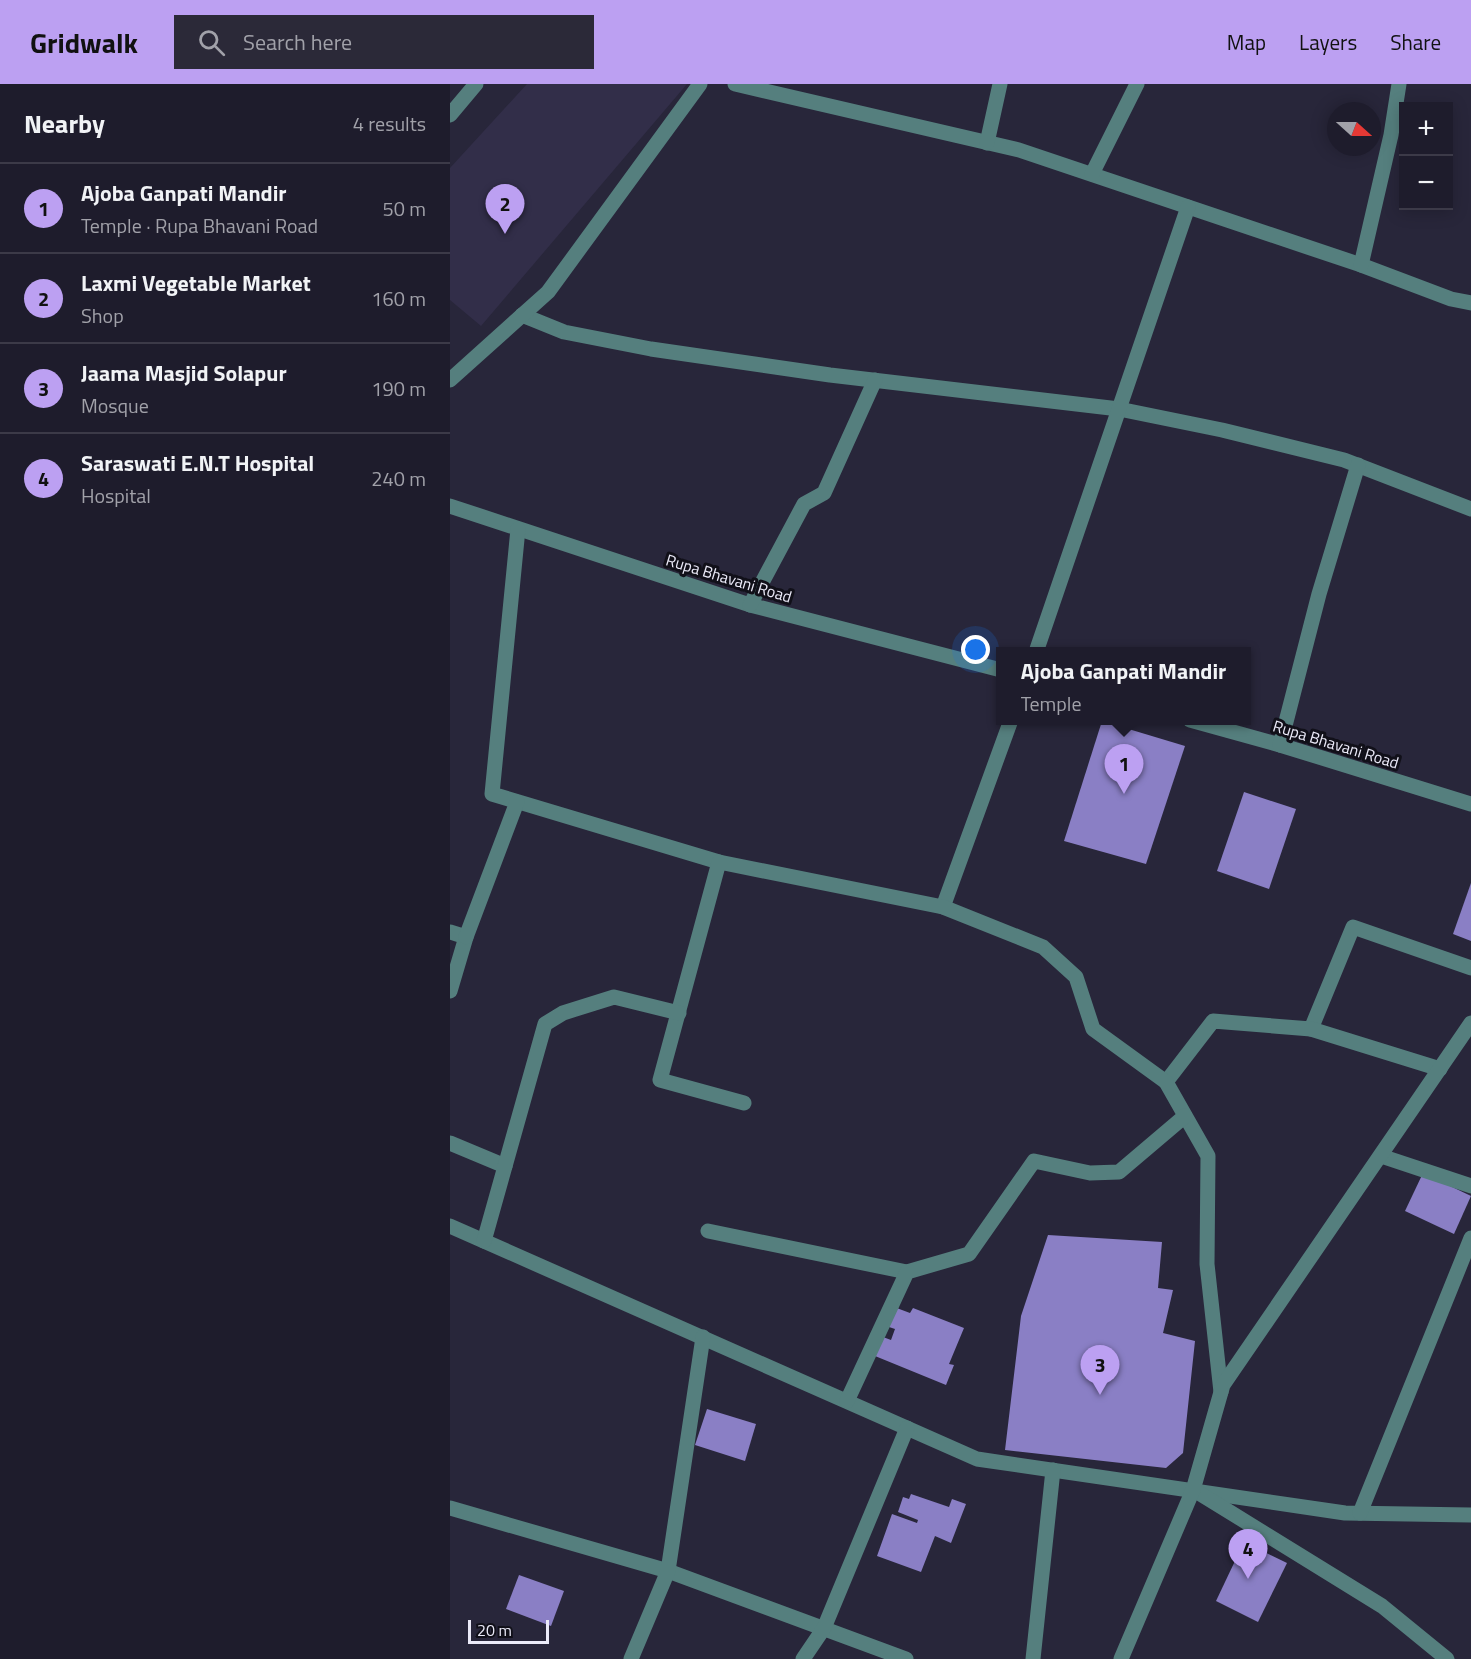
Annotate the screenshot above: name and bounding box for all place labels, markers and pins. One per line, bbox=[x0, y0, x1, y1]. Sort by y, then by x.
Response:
pin: 2 bbox=[486, 184, 524, 234]
pin: 1 bbox=[1104, 744, 1144, 794]
pin: 3 bbox=[1080, 1346, 1120, 1395]
pin: 4 bbox=[1228, 1530, 1268, 1579]

